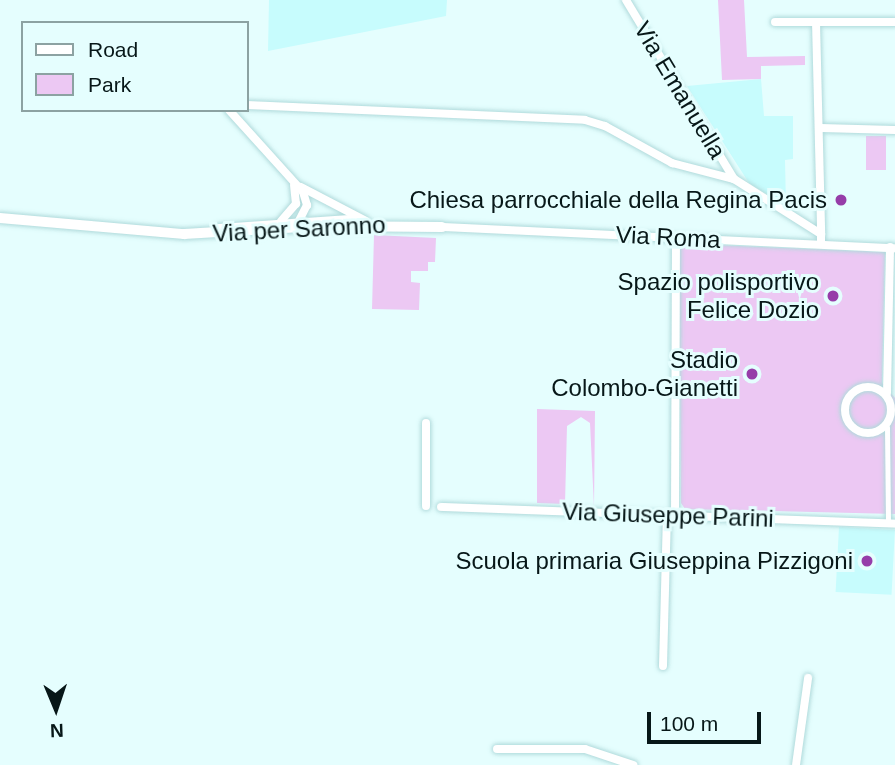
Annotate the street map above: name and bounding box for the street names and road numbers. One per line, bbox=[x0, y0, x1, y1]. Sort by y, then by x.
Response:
street label: Via Emanuella bbox=[628, 16, 732, 164]
street label: Via per Saronno bbox=[212, 210, 386, 248]
street label: Via Roma bbox=[615, 220, 721, 254]
street label: Via Giuseppe Parini bbox=[562, 497, 774, 533]

